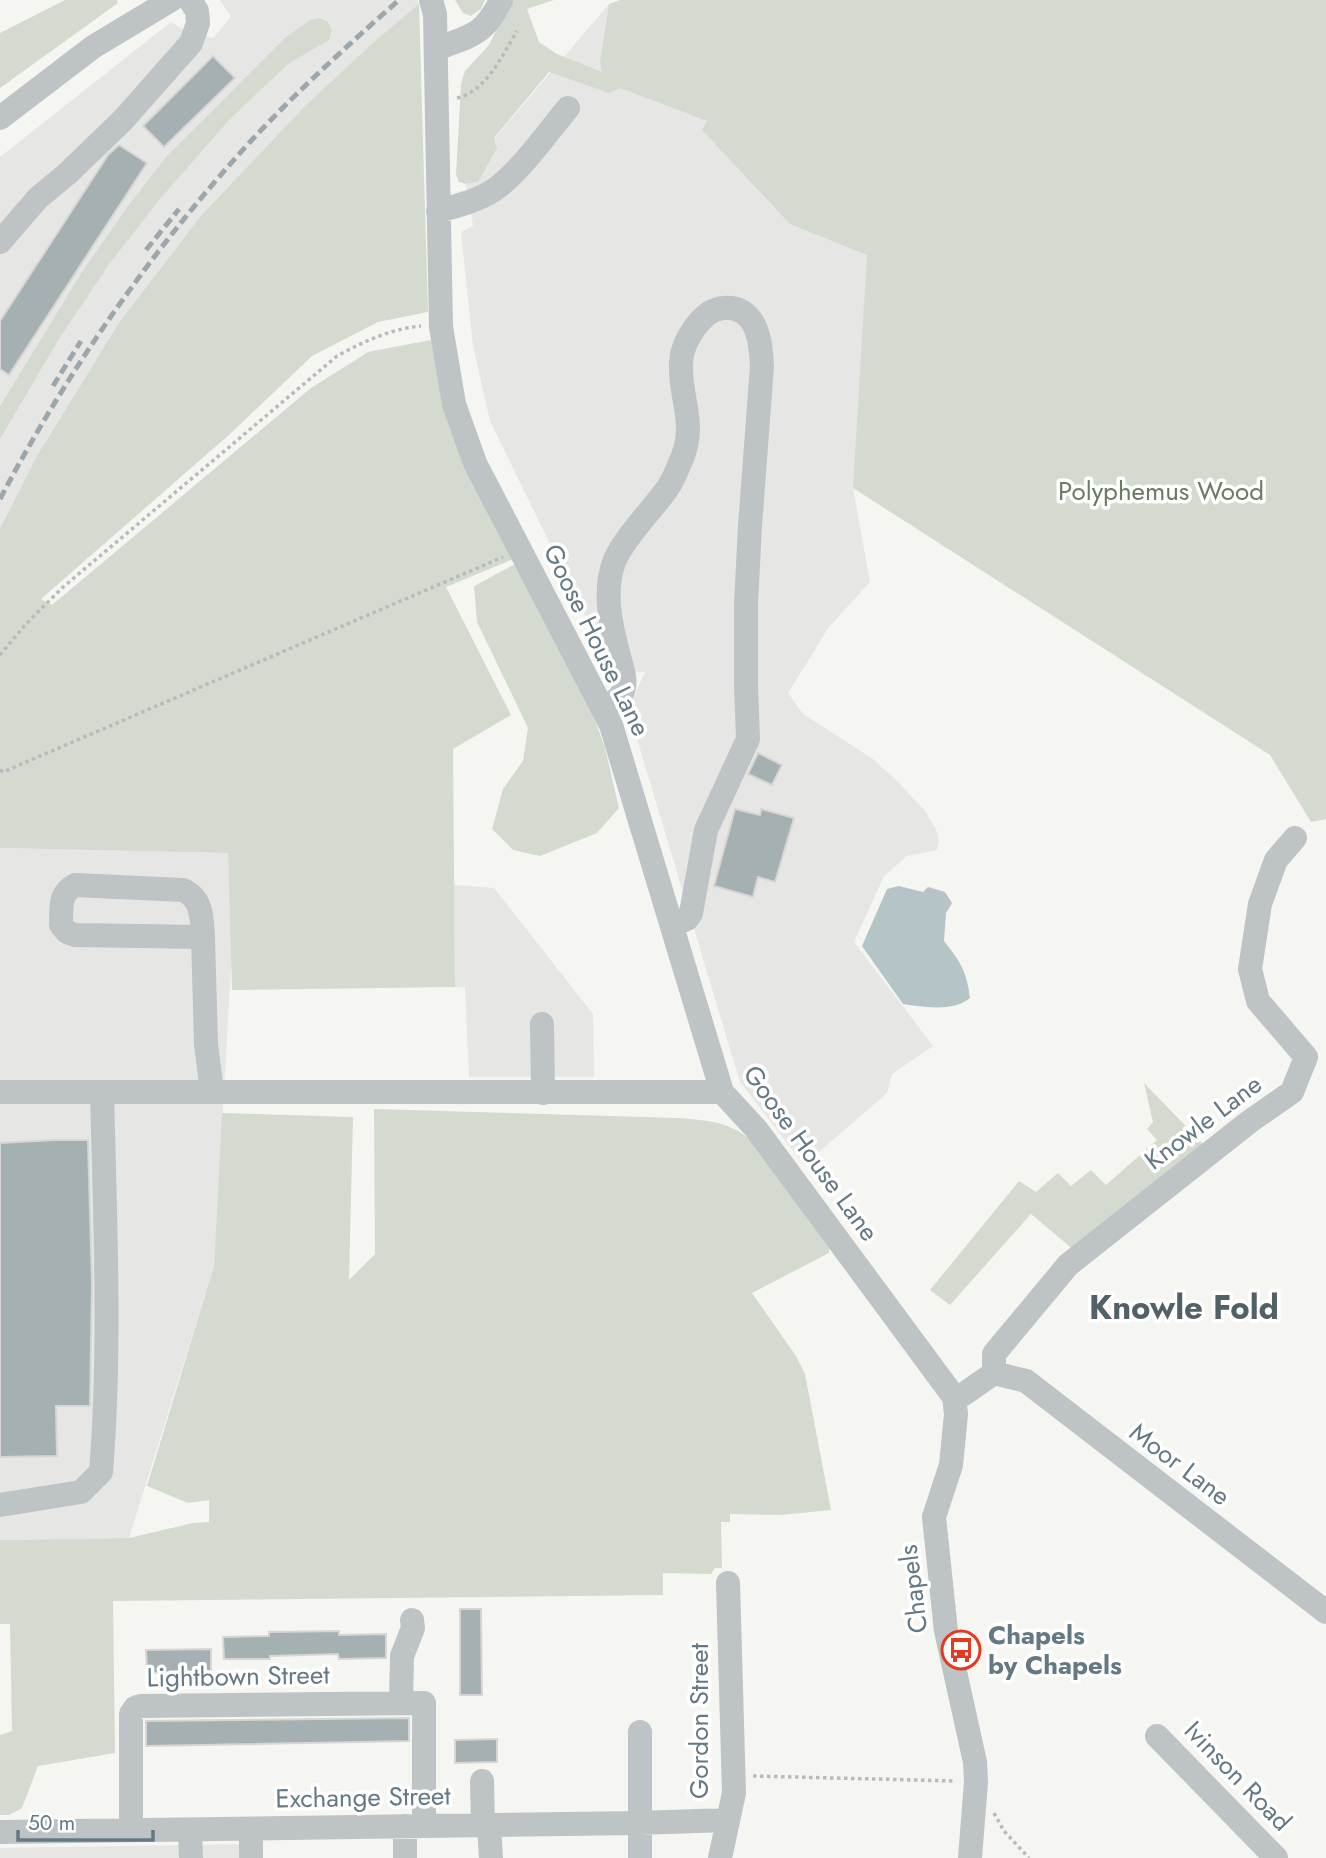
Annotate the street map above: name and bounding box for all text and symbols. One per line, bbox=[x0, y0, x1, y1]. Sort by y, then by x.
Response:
park label: Polyphemus Wood bbox=[1058, 472, 1264, 510]
street label: Goose House Lane bbox=[534, 537, 660, 743]
street label: Goose House Lane bbox=[734, 1057, 888, 1249]
street label: Knowle Lane bbox=[1136, 1065, 1270, 1179]
district label: Knowle Fold bbox=[1089, 1284, 1279, 1331]
street label: Moor Lane bbox=[1122, 1413, 1238, 1515]
street label: Chapels bbox=[889, 1543, 937, 1635]
place label: Chapels by Chapels bbox=[988, 1616, 1122, 1684]
bus stop icon: Chapels by Chapels bbox=[940, 1629, 982, 1671]
street label: Gordon Street bbox=[680, 1642, 718, 1799]
street label: Lightbown Street bbox=[146, 1655, 331, 1697]
street label: Ivinson Road bbox=[1176, 1712, 1300, 1840]
street label: Exchange Street bbox=[275, 1776, 452, 1818]
scale bar bbox=[18, 1798, 152, 1842]
text: 50 m bbox=[28, 1808, 75, 1838]

